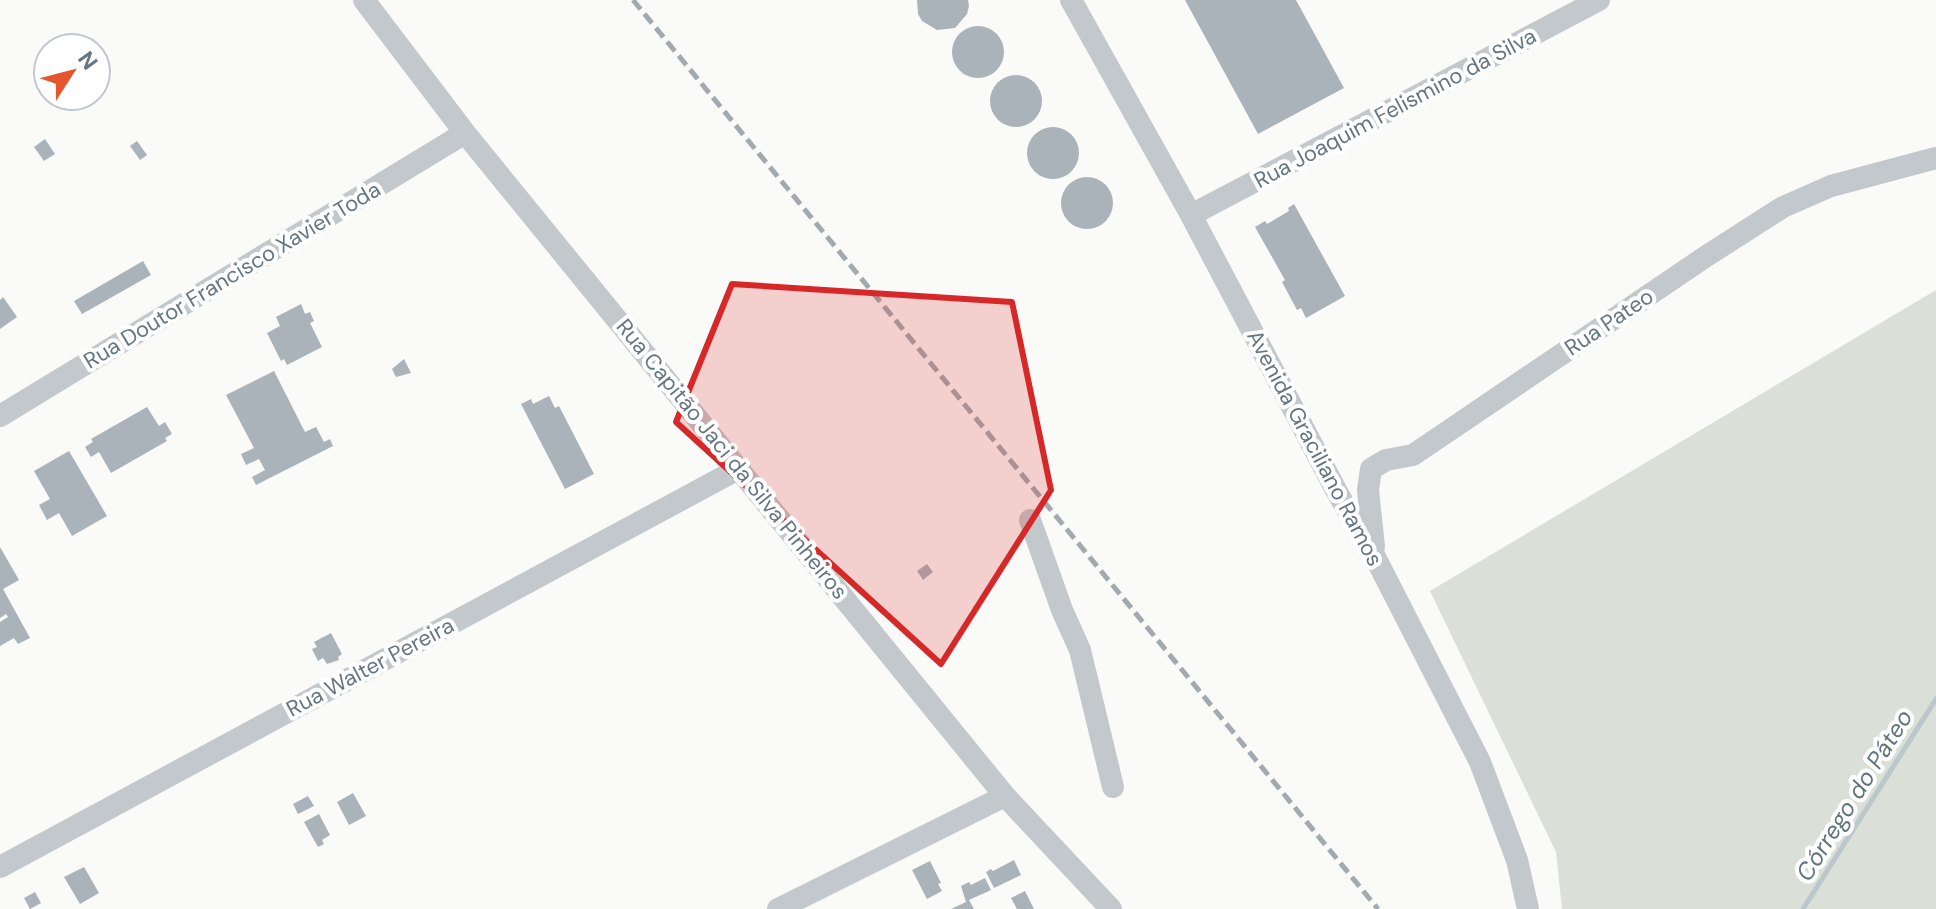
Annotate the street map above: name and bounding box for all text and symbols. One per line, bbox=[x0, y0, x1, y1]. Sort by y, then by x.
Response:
street label: Rua Joaquim Felismino da Silva bbox=[1249, 21, 1541, 195]
north arrow bbox=[32, 32, 112, 112]
text: N bbox=[71, 46, 104, 76]
street label: Rua Doutor Francisco Xavier Toda bbox=[78, 175, 386, 375]
street label: Rua Pateo bbox=[1559, 282, 1659, 362]
street label: Rua Capitão Jaci da Silva Pinheiros bbox=[610, 313, 854, 605]
street label: Avenida Graciliano Ramos bbox=[1240, 325, 1390, 571]
street label: Rua Walter Pereira bbox=[281, 611, 459, 723]
water label: Córrego do Páteo bbox=[1789, 703, 1919, 887]

